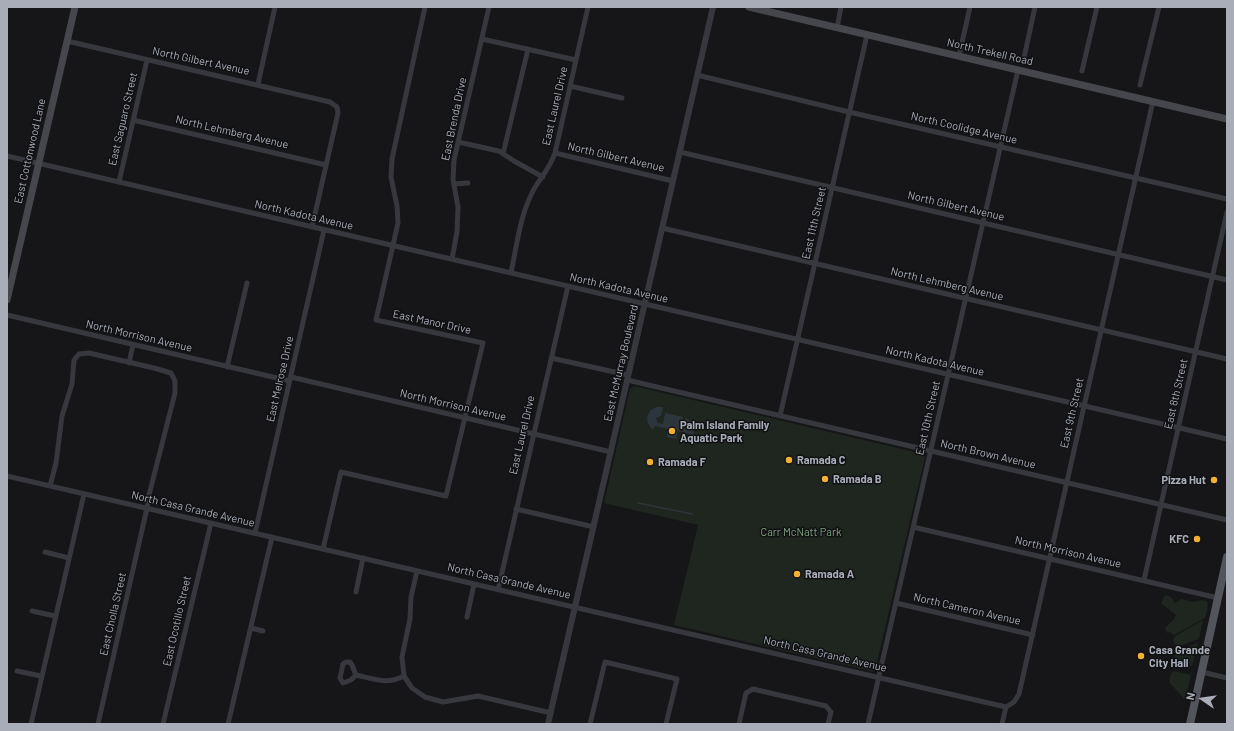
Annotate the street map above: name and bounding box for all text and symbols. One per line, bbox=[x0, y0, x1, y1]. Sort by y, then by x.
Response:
street label: North Trekell Road bbox=[946, 36, 1034, 68]
street label: North Gilbert Avenue bbox=[151, 44, 251, 78]
street label: East Laurel Drive bbox=[540, 65, 570, 147]
street label: East Saguaro Street bbox=[106, 71, 140, 167]
street label: East Brenda Drive bbox=[439, 76, 469, 162]
street label: East Cottonwood Lane bbox=[11, 97, 49, 205]
street label: North Coolidge Avenue bbox=[910, 109, 1018, 147]
street label: North Lehmberg Avenue bbox=[174, 113, 290, 151]
street label: North Gilbert Avenue bbox=[566, 139, 666, 175]
street label: East 11th Street bbox=[799, 186, 829, 260]
street label: North Gilbert Avenue bbox=[906, 188, 1006, 224]
street label: North Kadota Avenue bbox=[253, 197, 355, 233]
street label: North Lehmberg Avenue bbox=[889, 265, 1005, 303]
street label: North Kadota Avenue bbox=[568, 270, 670, 306]
street label: East McMurray Boulevard bbox=[601, 303, 641, 423]
street label: East Manor Drive bbox=[392, 307, 472, 337]
street label: North Morrison Avenue bbox=[85, 317, 193, 355]
street label: East Melrose Drive bbox=[264, 335, 296, 423]
street label: North Kadota Avenue bbox=[884, 343, 986, 379]
street label: East 8th Street bbox=[1162, 358, 1190, 430]
street label: East 9th Street bbox=[1058, 377, 1086, 449]
street label: East 10th Street bbox=[913, 379, 943, 457]
street label: North Morrison Avenue bbox=[399, 386, 507, 424]
street label: East Laurel Drive bbox=[507, 394, 537, 476]
place label: Palm Island Family Aquatic Park bbox=[680, 418, 769, 444]
marker: Palm Island Family Aquatic Park bbox=[667, 426, 677, 436]
street label: North Brown Avenue bbox=[939, 437, 1037, 471]
place label: Ramada C bbox=[797, 453, 845, 467]
place label: Ramada F bbox=[658, 455, 706, 469]
marker: Ramada C bbox=[784, 455, 794, 465]
marker: Ramada F bbox=[645, 457, 655, 467]
place label: Ramada B bbox=[833, 472, 882, 486]
place label: Pizza Hut bbox=[1161, 473, 1206, 487]
marker: Ramada B bbox=[820, 474, 830, 484]
marker: Pizza Hut bbox=[1209, 475, 1219, 485]
street label: North Casa Grande Avenue bbox=[130, 488, 256, 530]
park label: Carr McNatt Park bbox=[761, 525, 841, 539]
place label: KFC bbox=[1169, 532, 1189, 546]
street label: North Morrison Avenue bbox=[1014, 533, 1122, 571]
marker: KFC bbox=[1192, 534, 1202, 544]
street label: North Casa Grande Avenue bbox=[446, 560, 572, 602]
place label: Ramada A bbox=[805, 567, 854, 581]
marker: Ramada A bbox=[792, 569, 802, 579]
street label: East Cholla Street bbox=[97, 571, 129, 657]
street label: East Ocotillo Street bbox=[160, 575, 194, 667]
street label: North Cameron Avenue bbox=[912, 590, 1022, 628]
street label: North Casa Grande Avenue bbox=[762, 633, 888, 675]
place label: Casa Grande City Hall bbox=[1149, 643, 1210, 669]
marker: Casa Grande City Hall bbox=[1136, 651, 1146, 661]
north arrow bbox=[1182, 679, 1222, 719]
text: N bbox=[1183, 691, 1197, 701]

